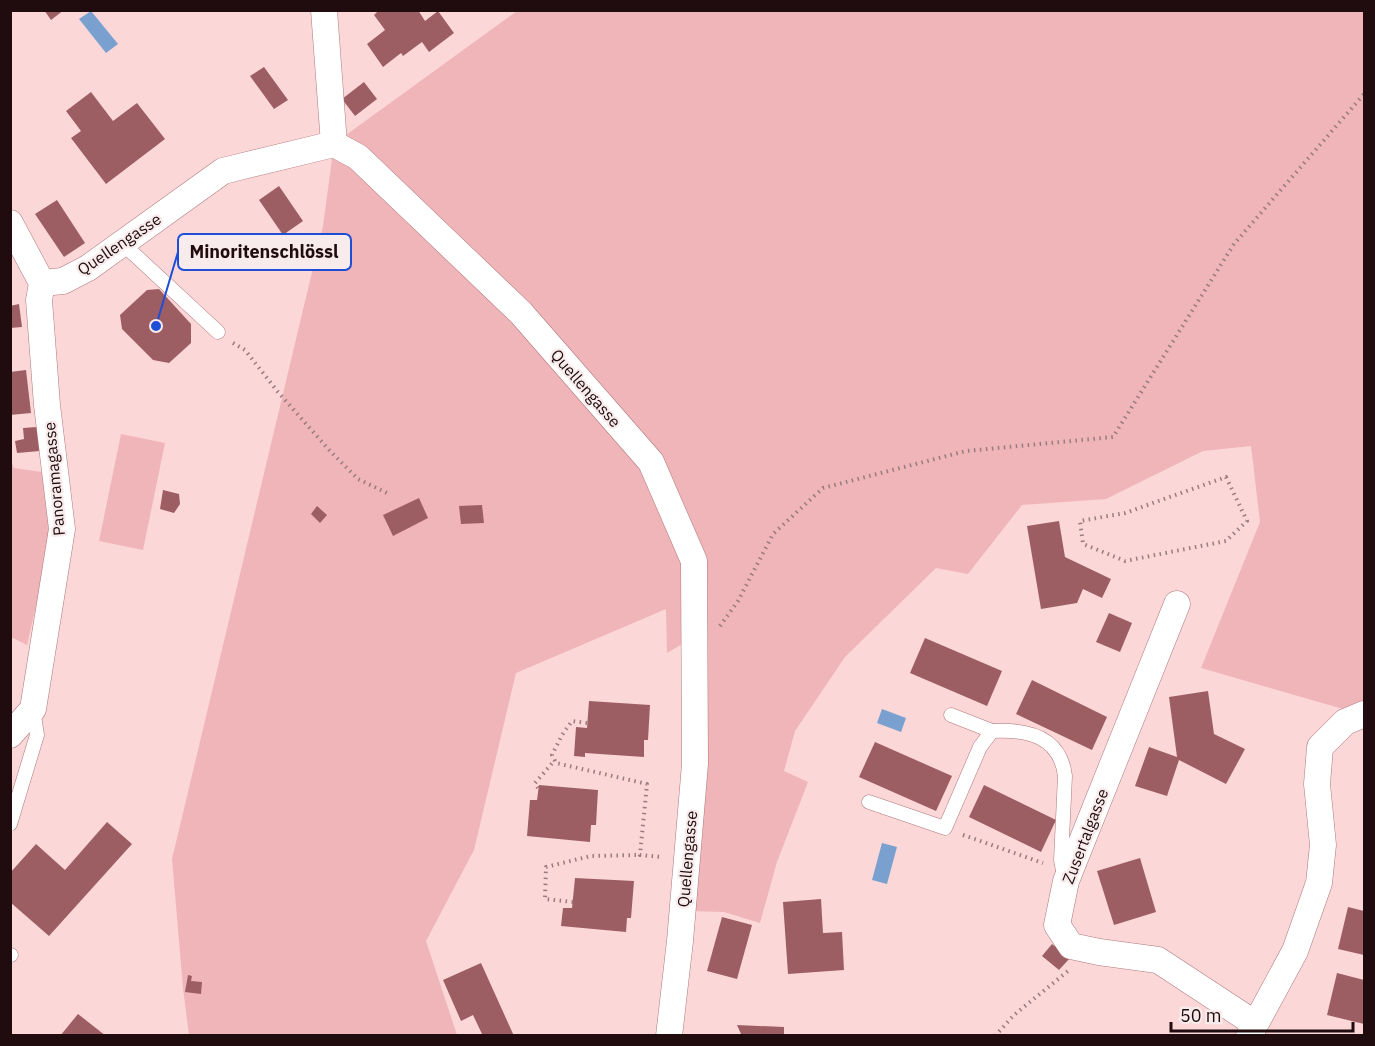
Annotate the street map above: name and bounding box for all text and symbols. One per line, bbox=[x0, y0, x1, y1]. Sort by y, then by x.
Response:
street label: Quellengasse bbox=[73, 208, 165, 279]
callout: Minoritenschlössl bbox=[178, 234, 351, 270]
text: Minoritenschlössl bbox=[189, 240, 339, 263]
street label: Quellengasse bbox=[547, 345, 625, 431]
street label: Panoramagasse bbox=[39, 421, 69, 537]
street label: Zusertalgasse bbox=[1058, 785, 1112, 887]
street label: Quellengasse bbox=[673, 810, 701, 908]
scale bar bbox=[1171, 995, 1352, 1033]
text: 50 m bbox=[1180, 1004, 1222, 1027]

